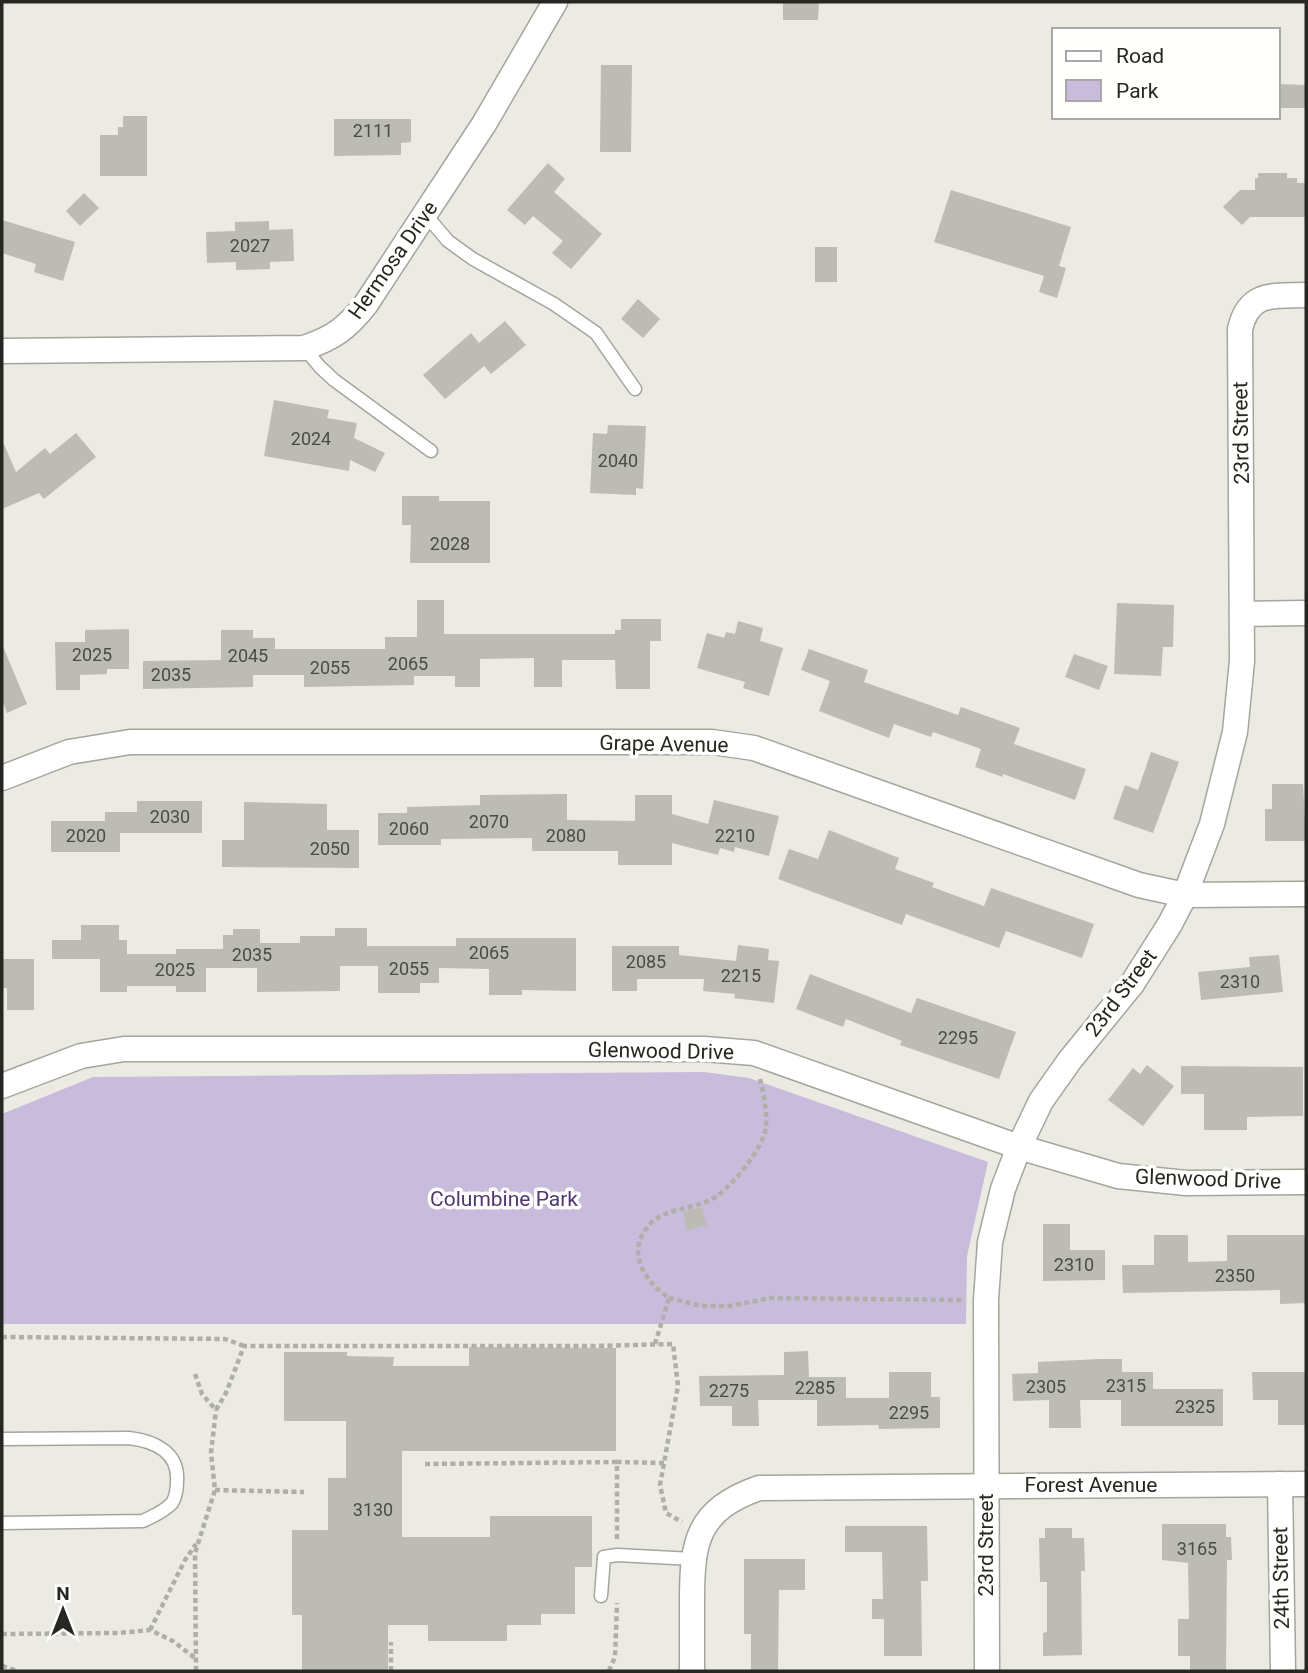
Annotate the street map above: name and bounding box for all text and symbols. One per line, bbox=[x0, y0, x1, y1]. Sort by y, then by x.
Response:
legend bbox=[1052, 28, 1280, 119]
text: Road bbox=[1116, 44, 1164, 68]
text: Park bbox=[1116, 79, 1159, 103]
house number: 2111 bbox=[353, 120, 393, 141]
street label: Hermosa Drive bbox=[344, 196, 442, 324]
house number: 2027 bbox=[230, 235, 270, 256]
street label: 23rd Street bbox=[1228, 381, 1254, 485]
house number: 2024 bbox=[291, 428, 331, 449]
house number: 2040 bbox=[598, 450, 638, 471]
house number: 2028 bbox=[430, 533, 470, 554]
house number: 2025 bbox=[72, 644, 112, 665]
house number: 2045 bbox=[228, 645, 268, 666]
house number: 2065 bbox=[388, 653, 428, 674]
house number: 2055 bbox=[310, 657, 350, 678]
house number: 2035 bbox=[151, 664, 191, 685]
street label: Grape Avenue bbox=[599, 731, 729, 757]
house number: 2030 bbox=[150, 806, 190, 827]
house number: 2070 bbox=[469, 811, 509, 832]
house number: 2060 bbox=[389, 818, 429, 839]
house number: 2020 bbox=[66, 825, 106, 846]
house number: 2080 bbox=[546, 825, 586, 846]
house number: 2210 bbox=[715, 825, 755, 846]
house number: 2050 bbox=[310, 838, 350, 859]
house number: 2065 bbox=[469, 942, 509, 963]
house number: 2035 bbox=[232, 944, 272, 965]
street label: 23rd Street bbox=[1080, 945, 1162, 1041]
house number: 2085 bbox=[626, 951, 666, 972]
house number: 2055 bbox=[389, 958, 429, 979]
house number: 2025 bbox=[155, 959, 195, 980]
house number: 2215 bbox=[721, 965, 761, 986]
house number: 2310 bbox=[1220, 971, 1260, 992]
house number: 2295 bbox=[938, 1027, 978, 1048]
street label: Glenwood Drive bbox=[588, 1038, 734, 1064]
street label: Glenwood Drive bbox=[1135, 1164, 1281, 1194]
park label: Columbine Park bbox=[430, 1187, 578, 1211]
house number: 2310 bbox=[1054, 1254, 1094, 1275]
house number: 2350 bbox=[1215, 1265, 1255, 1286]
house number: 2315 bbox=[1106, 1375, 1146, 1396]
house number: 2305 bbox=[1026, 1376, 1066, 1397]
house number: 2285 bbox=[795, 1377, 835, 1398]
house number: 2275 bbox=[709, 1380, 749, 1401]
house number: 2325 bbox=[1175, 1396, 1215, 1417]
house number: 2295 bbox=[889, 1402, 929, 1423]
street label: Forest Avenue bbox=[1024, 1473, 1158, 1497]
street label: 23rd Street bbox=[974, 1493, 998, 1596]
house number: 3130 bbox=[353, 1499, 393, 1520]
street label: 24th Street bbox=[1268, 1526, 1294, 1630]
house number: 3165 bbox=[1177, 1538, 1217, 1559]
north arrow bbox=[28, 1575, 98, 1645]
text: N bbox=[56, 1582, 70, 1605]

